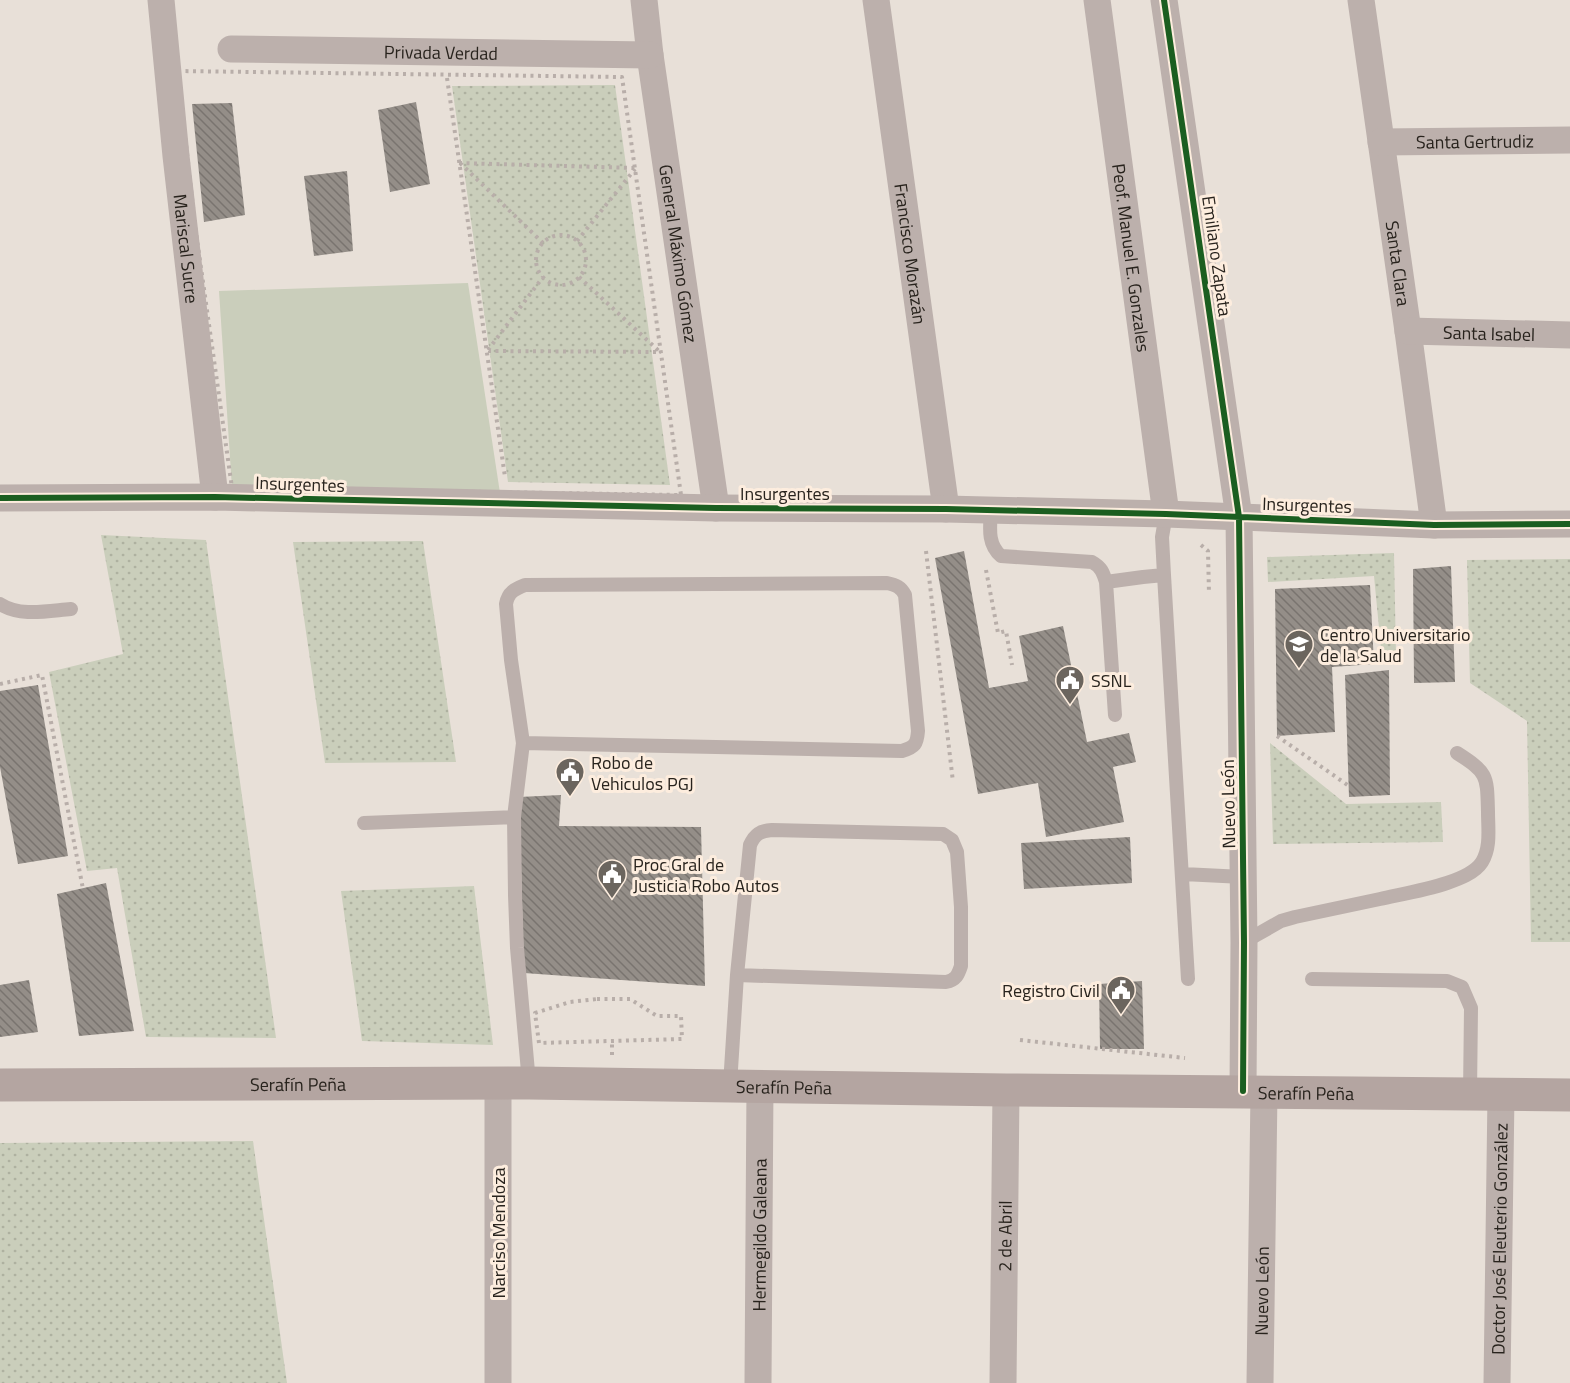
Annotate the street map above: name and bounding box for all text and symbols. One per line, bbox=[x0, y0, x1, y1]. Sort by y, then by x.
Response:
street label: Privada Verdad bbox=[384, 38, 498, 66]
street label: Santa Gertrudiz bbox=[1416, 127, 1534, 155]
street label: Peof. Manuel E. Gonzales bbox=[1106, 162, 1158, 354]
street label: General Máximo Gómez bbox=[653, 163, 705, 345]
street label: Francisco Morazán bbox=[888, 181, 934, 326]
street label: Mariscal Sucre bbox=[167, 192, 206, 305]
street label: Emiliano Zapata bbox=[1195, 194, 1239, 318]
street label: Santa Clara bbox=[1379, 219, 1418, 308]
street label: Santa Isabel bbox=[1442, 318, 1535, 348]
street label: Insurgentes bbox=[255, 469, 345, 499]
street label: Insurgentes bbox=[740, 480, 830, 507]
street label: Insurgentes bbox=[1262, 490, 1352, 520]
place label: Centro Universitario de la Salud bbox=[1320, 621, 1470, 669]
school or university icon: Centro Universitario de la Salud bbox=[1283, 628, 1315, 670]
public building icon: SSNL bbox=[1054, 664, 1086, 706]
place label: SSNL bbox=[1091, 667, 1132, 694]
place label: Robo de Vehiculos PGJ bbox=[591, 749, 694, 797]
public building icon: Robo de Vehiculos PGJ bbox=[554, 756, 586, 798]
street label: Nuevo León bbox=[1214, 759, 1242, 849]
place label: Proc Gral de Justicia Robo Autos bbox=[633, 851, 779, 899]
public building icon: Proc Gral de Justicia Robo Autos bbox=[596, 858, 628, 900]
public building icon: Registro Civil bbox=[1105, 974, 1137, 1016]
place label: Registro Civil bbox=[1002, 977, 1100, 1004]
street label: Serafín Peña bbox=[250, 1070, 346, 1098]
street label: Serafín Peña bbox=[736, 1073, 832, 1101]
street label: Serafín Peña bbox=[1258, 1079, 1354, 1107]
street label: Doctor José Eleuterio González bbox=[1484, 1123, 1514, 1355]
street label: Hermegildo Galeana bbox=[745, 1158, 773, 1312]
street label: Narciso Mendoza bbox=[485, 1168, 512, 1298]
street label: 2 de Abril bbox=[991, 1200, 1018, 1272]
street label: Nuevo León bbox=[1247, 1246, 1275, 1336]

